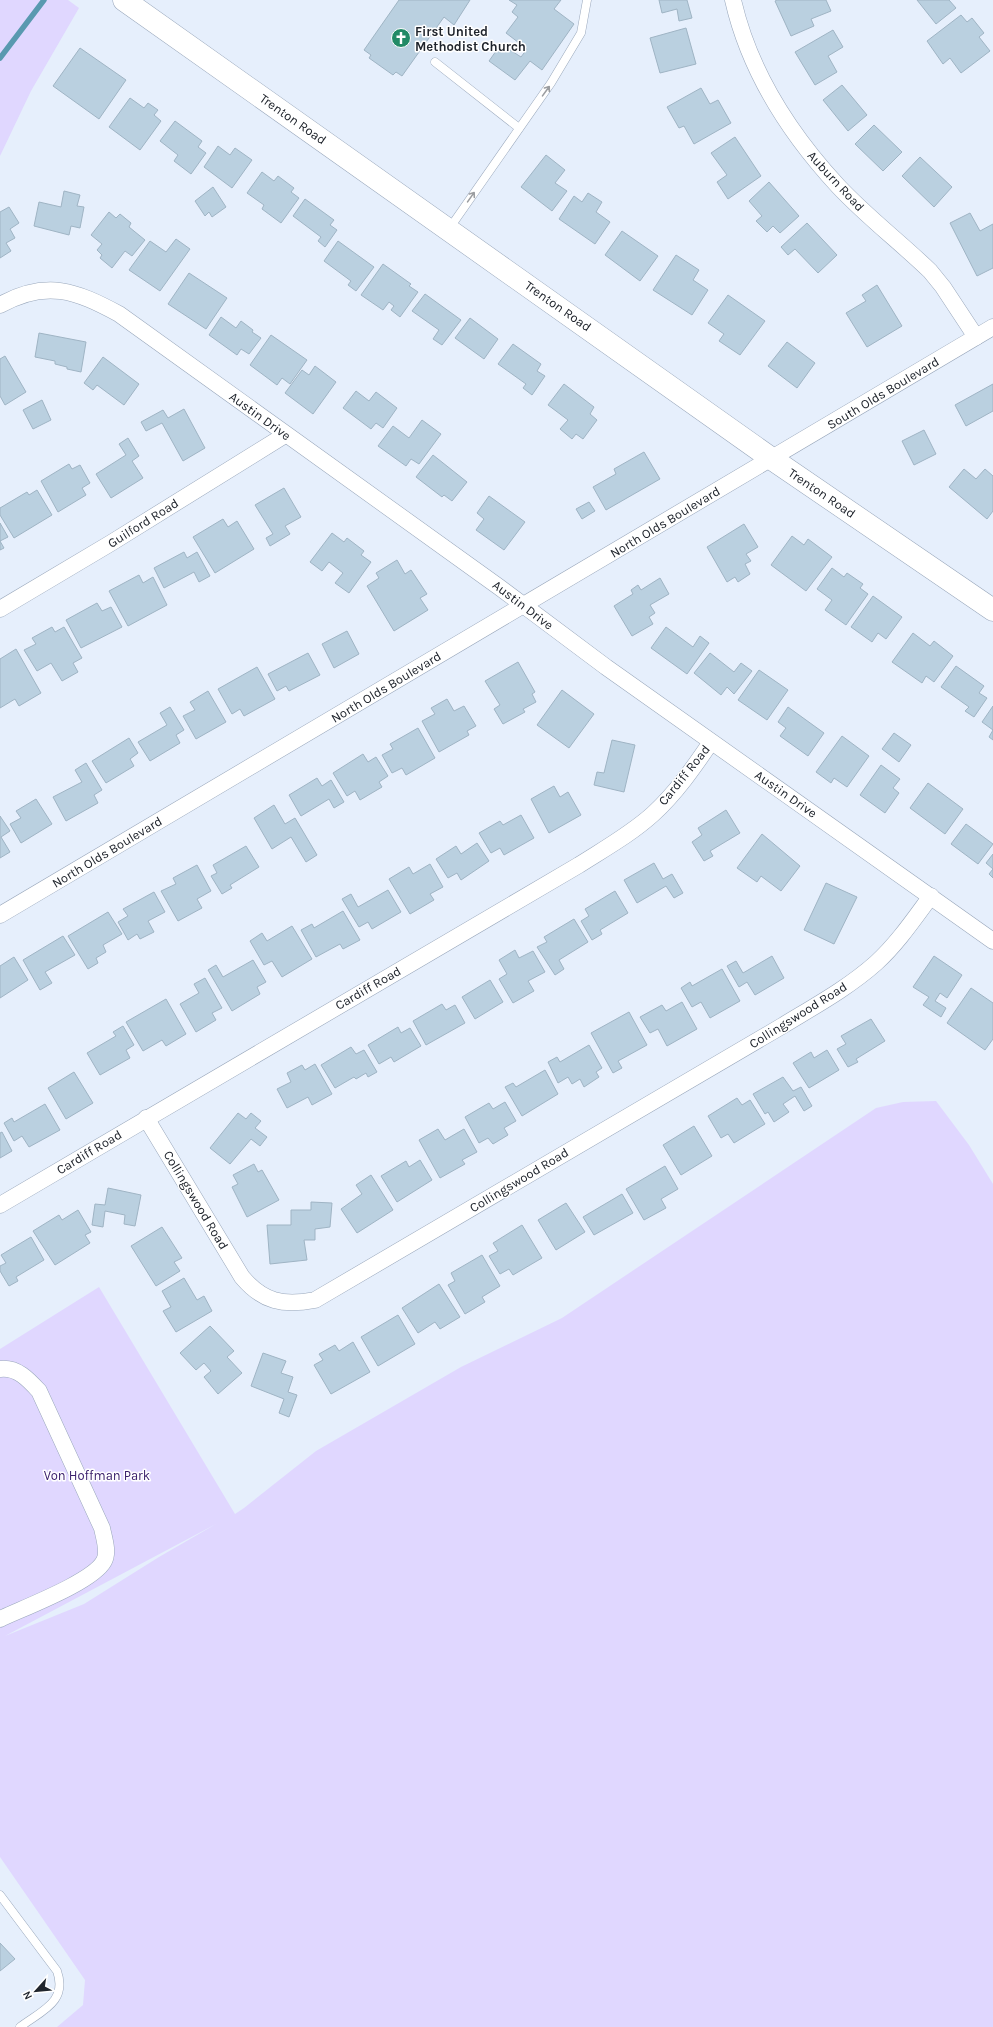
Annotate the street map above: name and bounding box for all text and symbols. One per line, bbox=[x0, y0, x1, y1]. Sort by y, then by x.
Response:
place label: First United Methodist Church bbox=[415, 24, 526, 54]
church icon: First United Methodist Church bbox=[390, 27, 412, 49]
one-way arrow bbox=[542, 86, 550, 97]
street label: Trenton Road bbox=[257, 91, 329, 147]
street label: Auburn Road bbox=[804, 148, 868, 214]
one-way arrow bbox=[467, 192, 475, 203]
street label: Trenton Road bbox=[522, 278, 594, 334]
street label: South Olds Boulevard bbox=[824, 354, 942, 432]
street label: Austin Drive bbox=[226, 389, 294, 443]
street label: Trenton Road bbox=[786, 465, 858, 521]
street label: North Olds Boulevard bbox=[607, 483, 723, 561]
street label: Guilford Road bbox=[105, 495, 181, 551]
street label: Austin Drive bbox=[490, 577, 557, 633]
street label: North Olds Boulevard bbox=[328, 648, 444, 726]
street label: Cardiff Road bbox=[655, 742, 713, 808]
street label: Austin Drive bbox=[752, 767, 820, 821]
street label: North Olds Boulevard bbox=[49, 813, 165, 891]
street label: Cardiff Road bbox=[332, 963, 404, 1013]
street label: Collingswood Road bbox=[746, 979, 850, 1051]
street label: Cardiff Road bbox=[54, 1127, 124, 1177]
street label: Collingswood Road bbox=[467, 1145, 571, 1215]
street label: Collingswood Road bbox=[161, 1148, 231, 1252]
park label: Von Hoffman Park bbox=[44, 1468, 150, 1483]
north arrow bbox=[16, 1971, 56, 2011]
text: N bbox=[20, 1989, 35, 2002]

